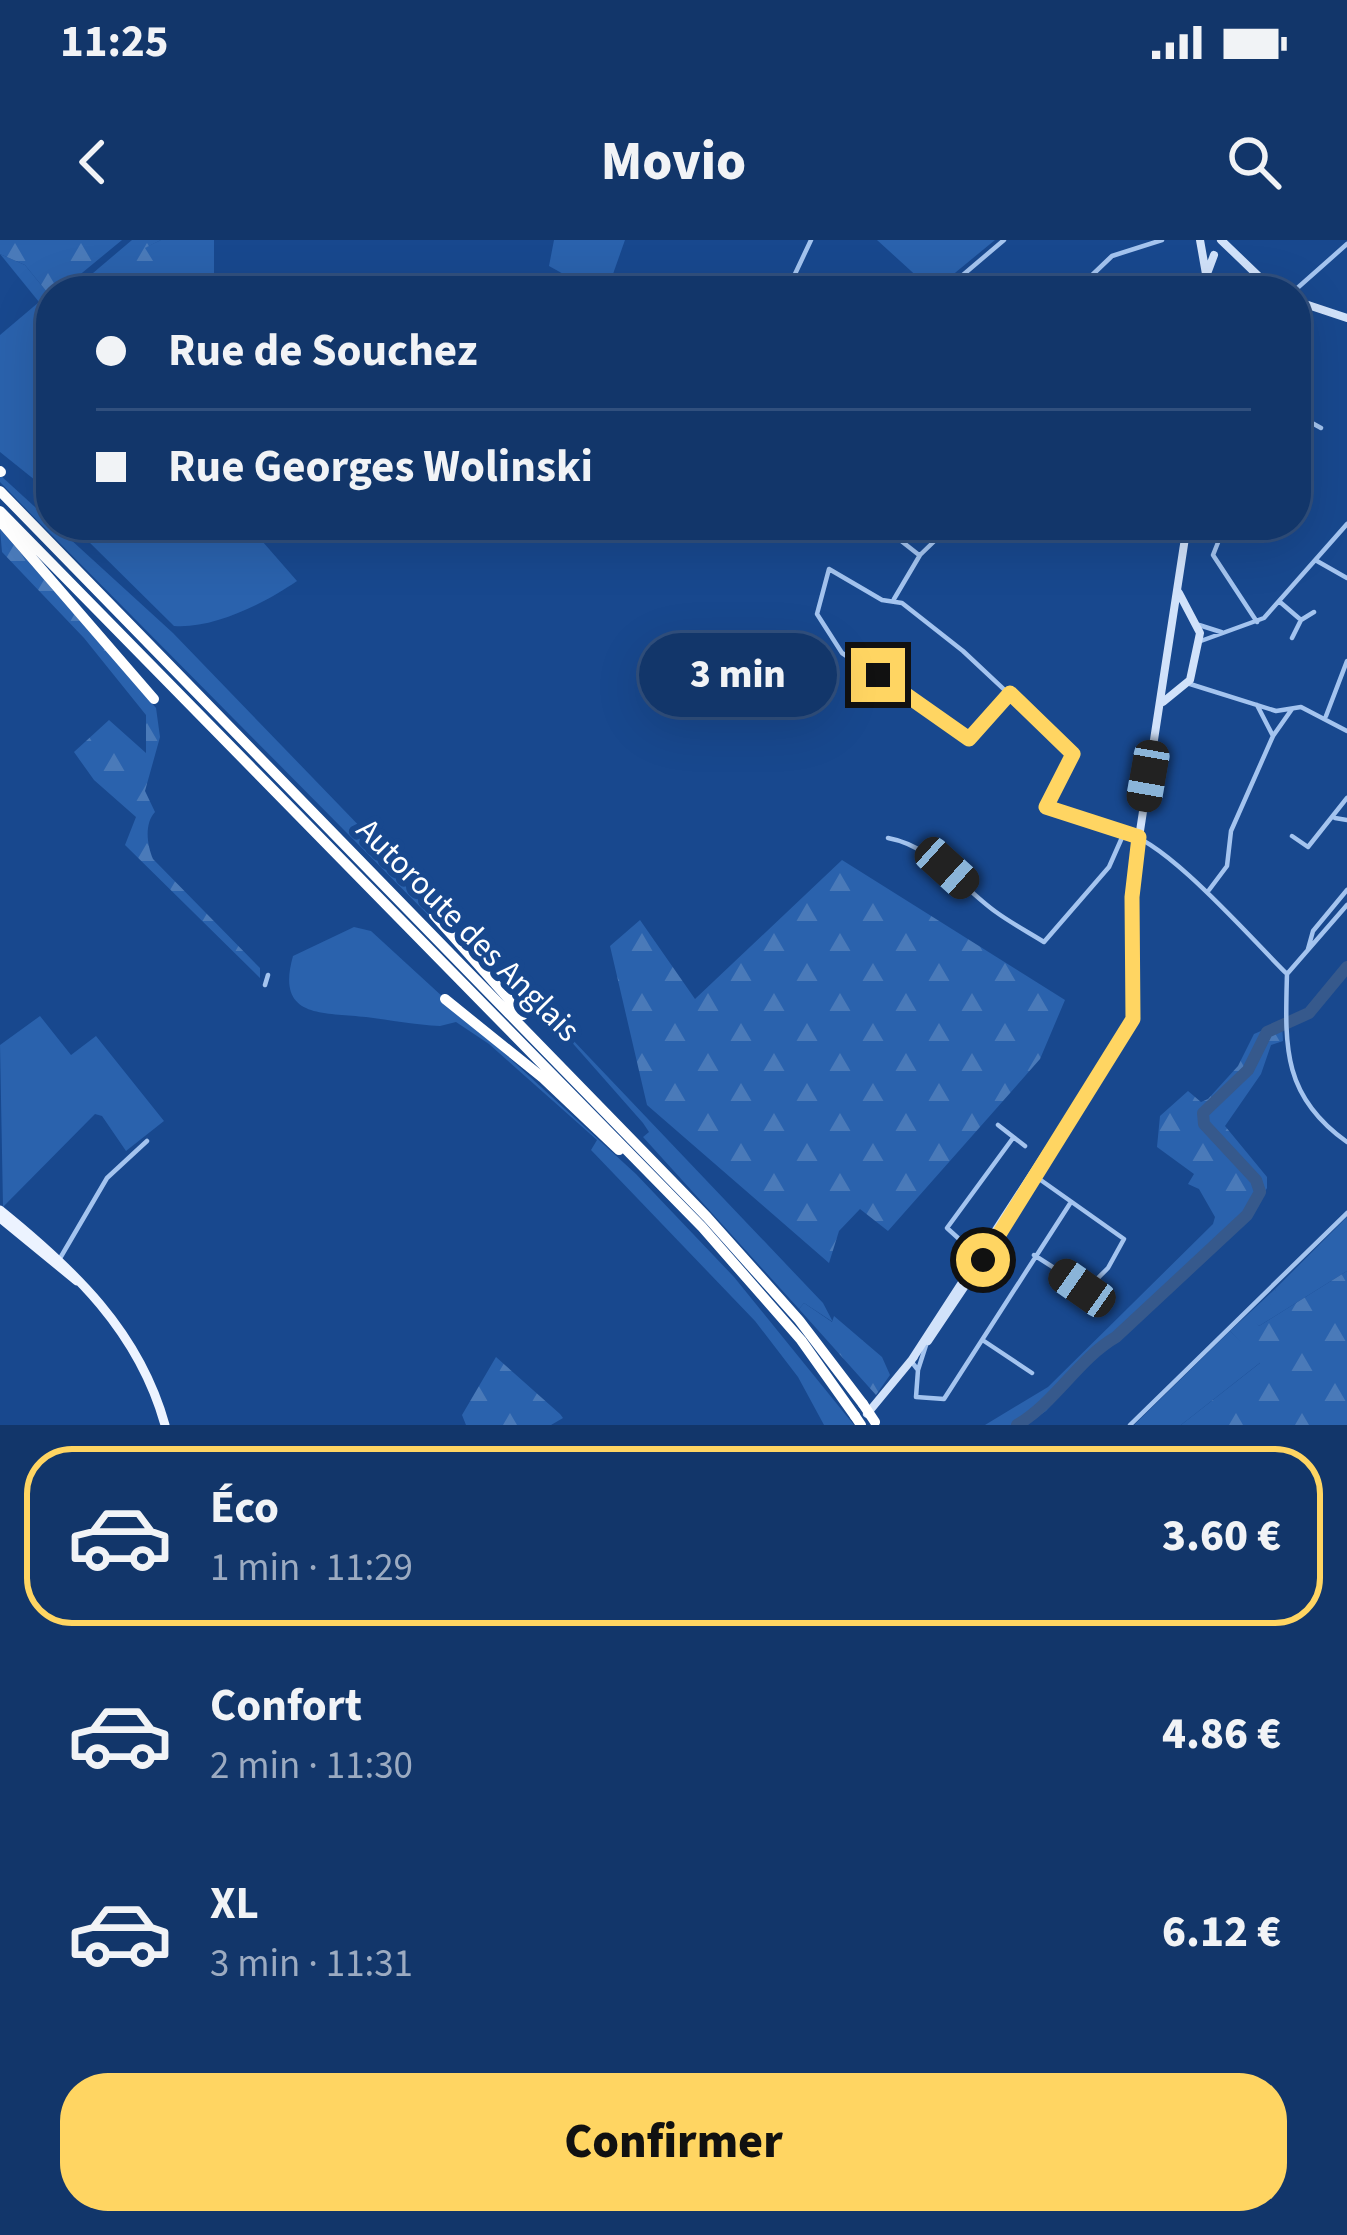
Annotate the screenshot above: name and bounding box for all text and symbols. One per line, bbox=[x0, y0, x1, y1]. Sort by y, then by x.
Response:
text: 11:25 bbox=[60, 10, 169, 74]
text: Movio bbox=[601, 124, 746, 201]
icon: back bbox=[60, 129, 126, 195]
icon: search bbox=[1221, 129, 1287, 195]
text: Rue de Souchez bbox=[168, 319, 478, 383]
text: Rue Georges Wolinski bbox=[168, 435, 593, 499]
callout: 3 min bbox=[638, 633, 836, 717]
text: 3 min bbox=[690, 647, 786, 703]
route end bbox=[851, 648, 905, 702]
car bbox=[1124, 737, 1172, 815]
street label: Autoroute des Anglais bbox=[345, 807, 591, 1053]
car bbox=[908, 831, 986, 905]
route start bbox=[956, 1233, 1010, 1287]
car bbox=[1042, 1253, 1122, 1323]
text: Éco bbox=[210, 1476, 279, 1540]
icon: car bbox=[66, 1482, 174, 1590]
text: 3.60 € bbox=[1162, 1504, 1281, 1568]
text: 1 min · 11:29 bbox=[210, 1540, 413, 1596]
text: Confort bbox=[210, 1674, 362, 1738]
icon: car bbox=[66, 1680, 174, 1788]
text: 4.86 € bbox=[1162, 1702, 1281, 1766]
text: 2 min · 11:30 bbox=[210, 1738, 413, 1794]
text: XL bbox=[210, 1872, 259, 1936]
icon: car bbox=[66, 1878, 174, 1986]
text: 6.12 € bbox=[1162, 1900, 1281, 1964]
text: 3 min · 11:31 bbox=[210, 1936, 413, 1992]
button: Confirmer bbox=[60, 2073, 1287, 2211]

